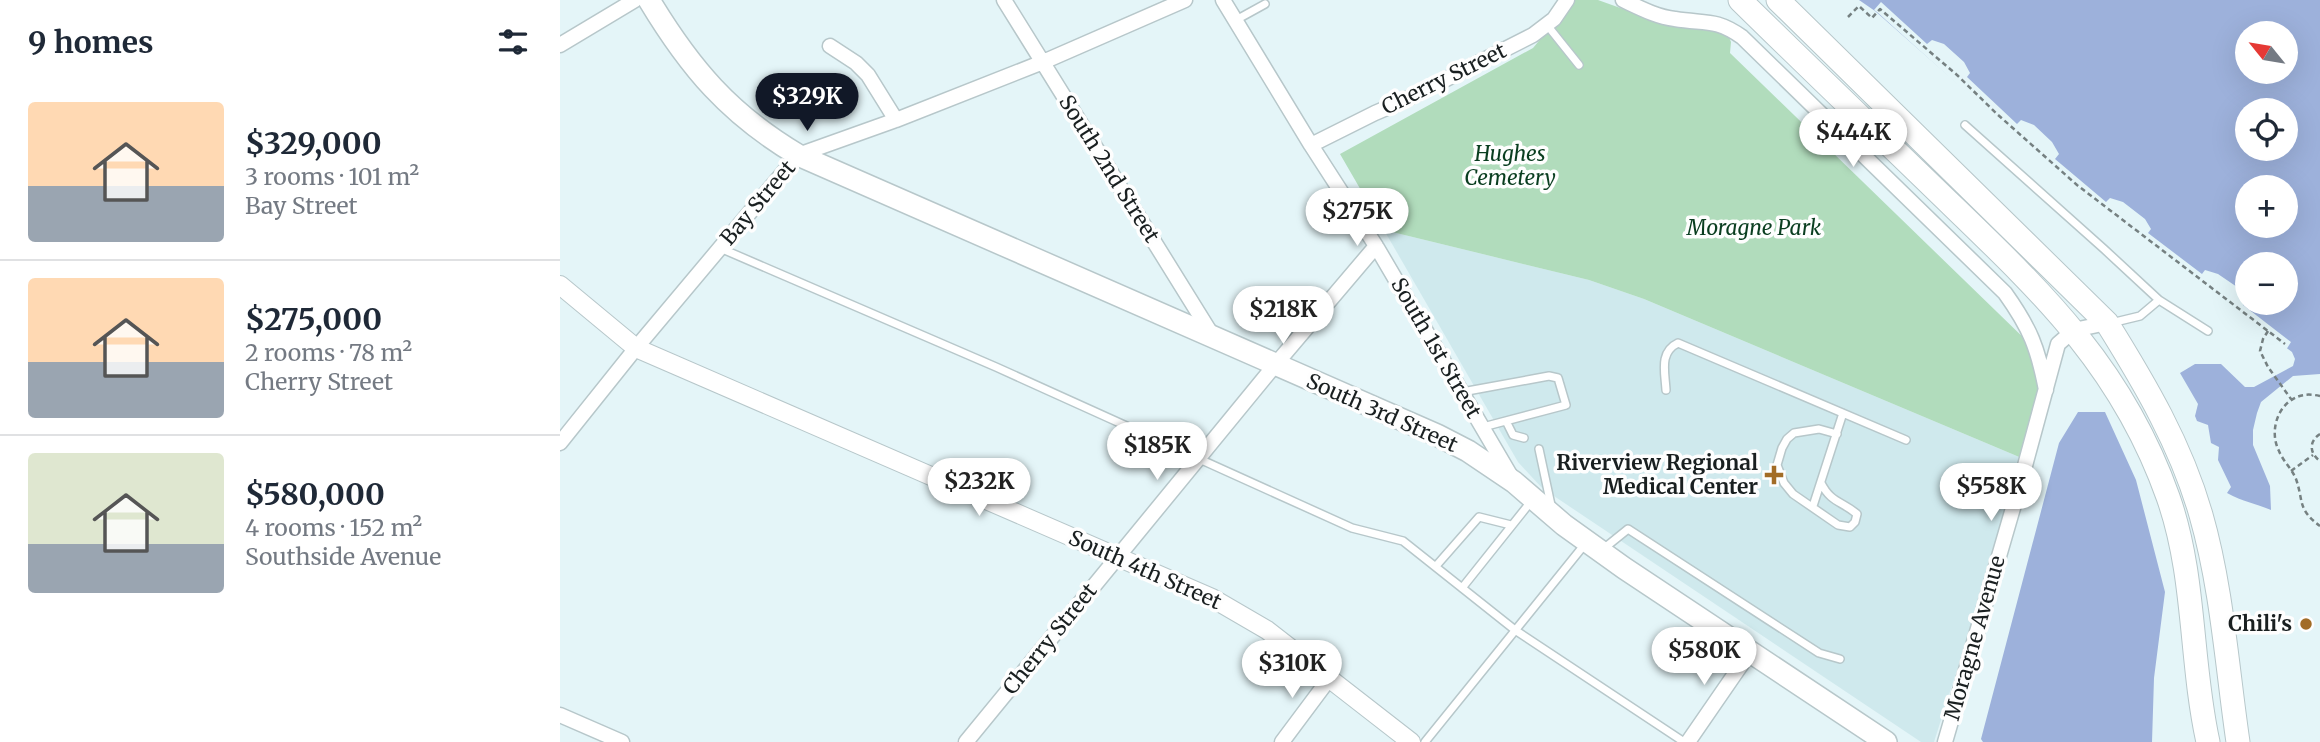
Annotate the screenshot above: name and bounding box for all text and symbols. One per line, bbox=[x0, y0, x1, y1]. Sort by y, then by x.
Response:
north arrow bbox=[2235, 21, 2298, 84]
map controls bbox=[2235, 21, 2298, 315]
text: 9 homes bbox=[28, 23, 154, 61]
icon: filters bbox=[494, 23, 532, 61]
street label: Cherry Street bbox=[1377, 37, 1510, 120]
pin: $329K bbox=[758, 74, 856, 133]
text: $329K bbox=[772, 81, 842, 110]
street label: South 2nd Street bbox=[1053, 90, 1166, 247]
button: locate bbox=[2235, 98, 2298, 161]
pin: $444K bbox=[1804, 110, 1902, 169]
text: $444K bbox=[1815, 117, 1891, 146]
text: $329,000 bbox=[245, 124, 382, 162]
icon: home bbox=[84, 130, 168, 214]
park label: Hughes Cemetery bbox=[1464, 140, 1556, 191]
street label: Bay Street bbox=[714, 155, 801, 251]
text: 3 rooms · 101 m² bbox=[245, 162, 419, 191]
button: + bbox=[2235, 175, 2298, 238]
pin: $275K bbox=[1308, 188, 1406, 248]
text: Bay Street bbox=[245, 191, 358, 220]
text: $275K bbox=[1322, 196, 1392, 225]
park label: Moragne Park bbox=[1686, 214, 1822, 241]
button: − bbox=[2235, 252, 2298, 315]
street label: South 1st Street bbox=[1385, 273, 1488, 423]
pin: $218K bbox=[1234, 286, 1332, 346]
text: $218K bbox=[1249, 294, 1317, 323]
text: $275,000 bbox=[245, 300, 382, 338]
icon: home bbox=[84, 306, 168, 390]
text: 2 rooms · 78 m² bbox=[245, 338, 412, 367]
text: Cherry Street bbox=[245, 367, 393, 396]
street label: South 3rd Street bbox=[1302, 367, 1462, 458]
pin: $185K bbox=[1108, 422, 1206, 482]
text: $185K bbox=[1123, 430, 1191, 459]
place label: Riverview Regional Medical Center bbox=[1556, 449, 1758, 500]
pin: $232K bbox=[930, 458, 1028, 518]
pin: $558K bbox=[1942, 463, 2040, 523]
marker: Riverview Regional Medical Center bbox=[1764, 465, 1784, 485]
text: $232K bbox=[944, 466, 1014, 495]
text: $558K bbox=[1956, 471, 2026, 500]
text: $580,000 bbox=[245, 475, 385, 513]
icon: home bbox=[84, 481, 168, 565]
text: 4 rooms · 152 m² bbox=[245, 513, 422, 542]
street label: South 4th Street bbox=[1065, 524, 1226, 615]
text: Southside Avenue bbox=[245, 542, 441, 571]
street label: Moragne Avenue bbox=[1938, 552, 2011, 723]
street label: Cherry Street bbox=[997, 578, 1103, 700]
place label: Chili's bbox=[2228, 610, 2292, 637]
marker: Chili's bbox=[2298, 616, 2314, 632]
pin: $580K bbox=[1655, 628, 1753, 687]
text: $580K bbox=[1668, 635, 1740, 664]
pin: $310K bbox=[1243, 640, 1341, 700]
text: $310K bbox=[1258, 648, 1326, 677]

